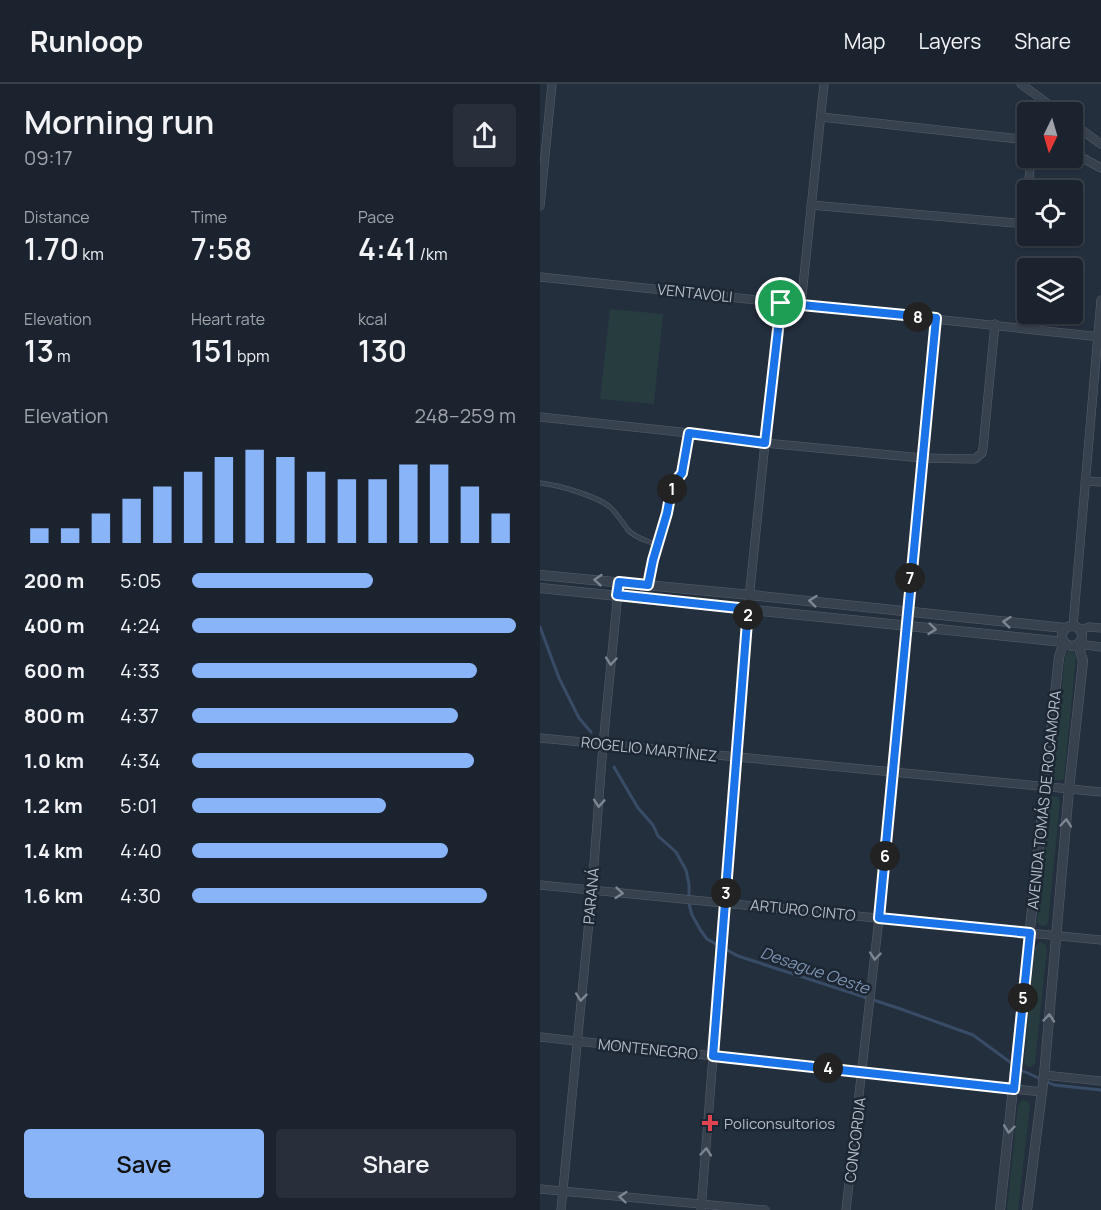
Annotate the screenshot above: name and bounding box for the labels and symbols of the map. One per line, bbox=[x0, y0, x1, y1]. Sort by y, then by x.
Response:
north arrow bbox=[1017, 102, 1083, 168]
pin bbox=[755, 277, 806, 328]
street label: VENTAVOLI bbox=[656, 279, 734, 307]
pin: 8 bbox=[903, 302, 933, 332]
pin: 1 bbox=[657, 474, 687, 504]
pin: 7 bbox=[895, 563, 925, 593]
one-way arrow bbox=[594, 574, 603, 587]
one-way arrow bbox=[809, 595, 818, 608]
pin: 2 bbox=[733, 600, 763, 630]
one-way arrow bbox=[1003, 616, 1012, 629]
one-way arrow bbox=[928, 622, 937, 635]
one-way arrow bbox=[605, 657, 618, 666]
street label: AVENIDA TOMÁS DE ROCAMORA bbox=[1022, 689, 1066, 911]
street label: ROGELIO MARTÍNEZ bbox=[580, 731, 718, 767]
one-way arrow bbox=[593, 798, 606, 807]
one-way arrow bbox=[1059, 819, 1072, 828]
pin: 6 bbox=[870, 841, 900, 871]
street label: PARANÁ bbox=[578, 866, 604, 925]
pin: 3 bbox=[711, 878, 741, 908]
one-way arrow bbox=[615, 886, 624, 899]
street label: ARTURO CINTO bbox=[749, 894, 857, 926]
water label: Desague Oeste bbox=[758, 941, 874, 999]
one-way arrow bbox=[869, 952, 882, 961]
pin: 5 bbox=[1008, 983, 1038, 1013]
one-way arrow bbox=[575, 993, 588, 1002]
one-way arrow bbox=[1042, 1013, 1055, 1022]
street label: MONTENEGRO bbox=[597, 1033, 699, 1065]
pin: 4 bbox=[813, 1053, 843, 1083]
street label: CONCORDIA bbox=[839, 1096, 871, 1184]
place label: Policonsultorios bbox=[724, 1113, 835, 1134]
marker: Policonsultorios bbox=[701, 1114, 719, 1132]
one-way arrow bbox=[1004, 1125, 1016, 1134]
one-way arrow bbox=[699, 1147, 712, 1156]
one-way arrow bbox=[619, 1191, 628, 1204]

